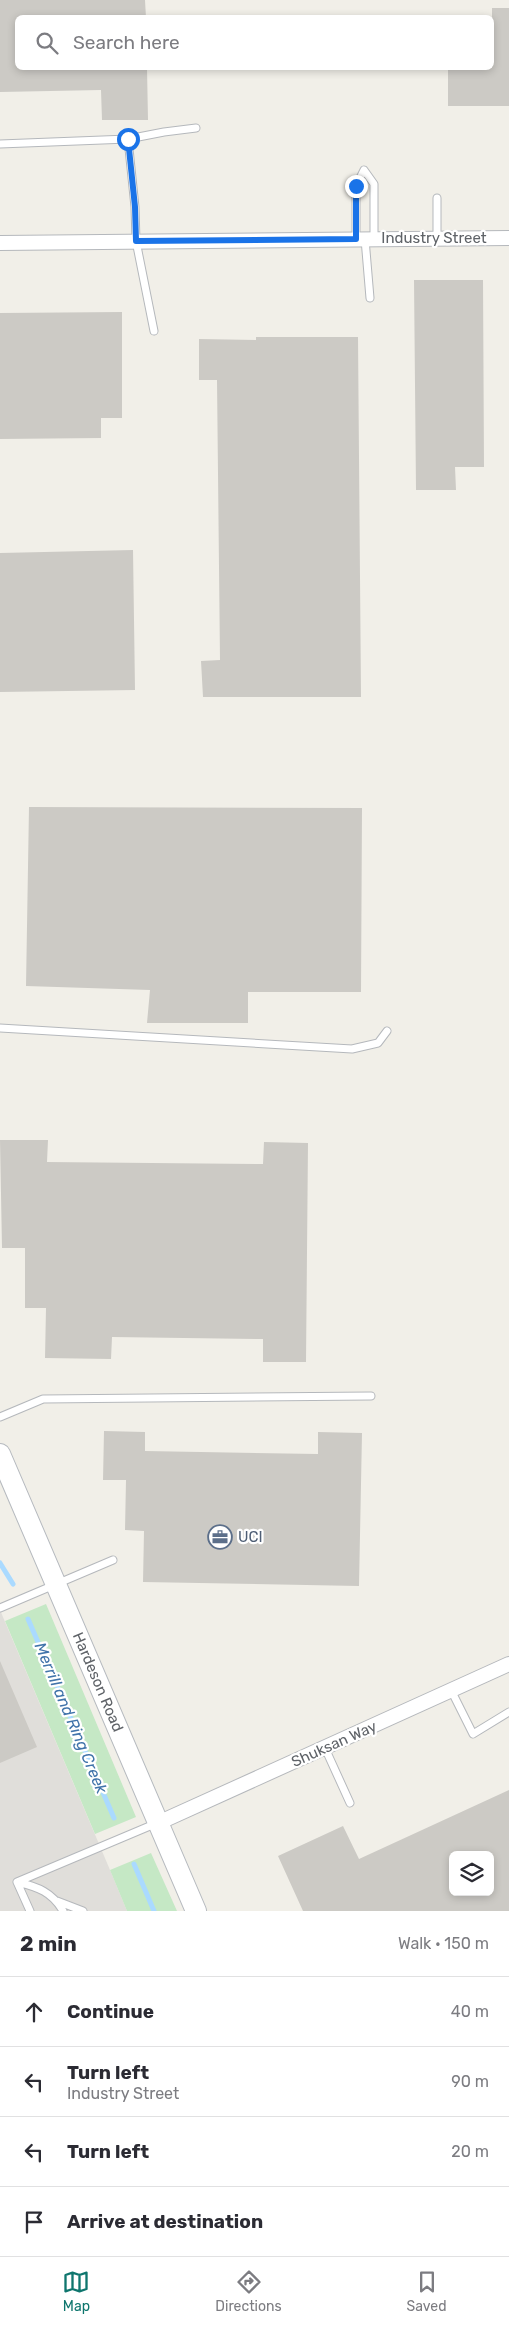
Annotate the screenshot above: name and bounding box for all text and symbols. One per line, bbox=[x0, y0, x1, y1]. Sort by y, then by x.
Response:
search box bbox=[15, 15, 494, 70]
icon: search bbox=[33, 29, 61, 57]
text: Search here bbox=[73, 31, 180, 54]
route start bbox=[117, 128, 140, 151]
route end bbox=[345, 175, 368, 198]
street label: Industry Street bbox=[381, 229, 487, 247]
office icon: UCI bbox=[207, 1524, 233, 1550]
place label: UCI bbox=[238, 1528, 263, 1546]
street label: Hardeson Road bbox=[69, 1629, 127, 1735]
water label: Merrill and Ring Creek bbox=[31, 1639, 112, 1797]
street label: Shuksan Way bbox=[288, 1717, 380, 1771]
map controls bbox=[449, 1851, 494, 1896]
button: layers bbox=[449, 1851, 494, 1896]
text: 2 min bbox=[20, 1931, 77, 1956]
text: Walk · 150 m bbox=[398, 1934, 489, 1953]
icon: ahead bbox=[20, 1998, 48, 2026]
text: Continue bbox=[67, 2000, 154, 2023]
text: 40 m bbox=[451, 2002, 489, 2021]
text: Turn left bbox=[67, 2061, 149, 2084]
icon: left bbox=[20, 2068, 48, 2096]
text: 90 m bbox=[451, 2072, 489, 2091]
text: Industry Street bbox=[67, 2084, 179, 2103]
icon: left bbox=[20, 2138, 48, 2166]
text: Turn left bbox=[67, 2140, 149, 2163]
text: 20 m bbox=[451, 2142, 489, 2161]
icon: arrive bbox=[20, 2208, 48, 2236]
text: Arrive at destination bbox=[67, 2210, 263, 2233]
tab: Map bbox=[62, 2268, 90, 2315]
tab: Directions bbox=[215, 2268, 282, 2315]
tab: Saved bbox=[407, 2268, 447, 2315]

